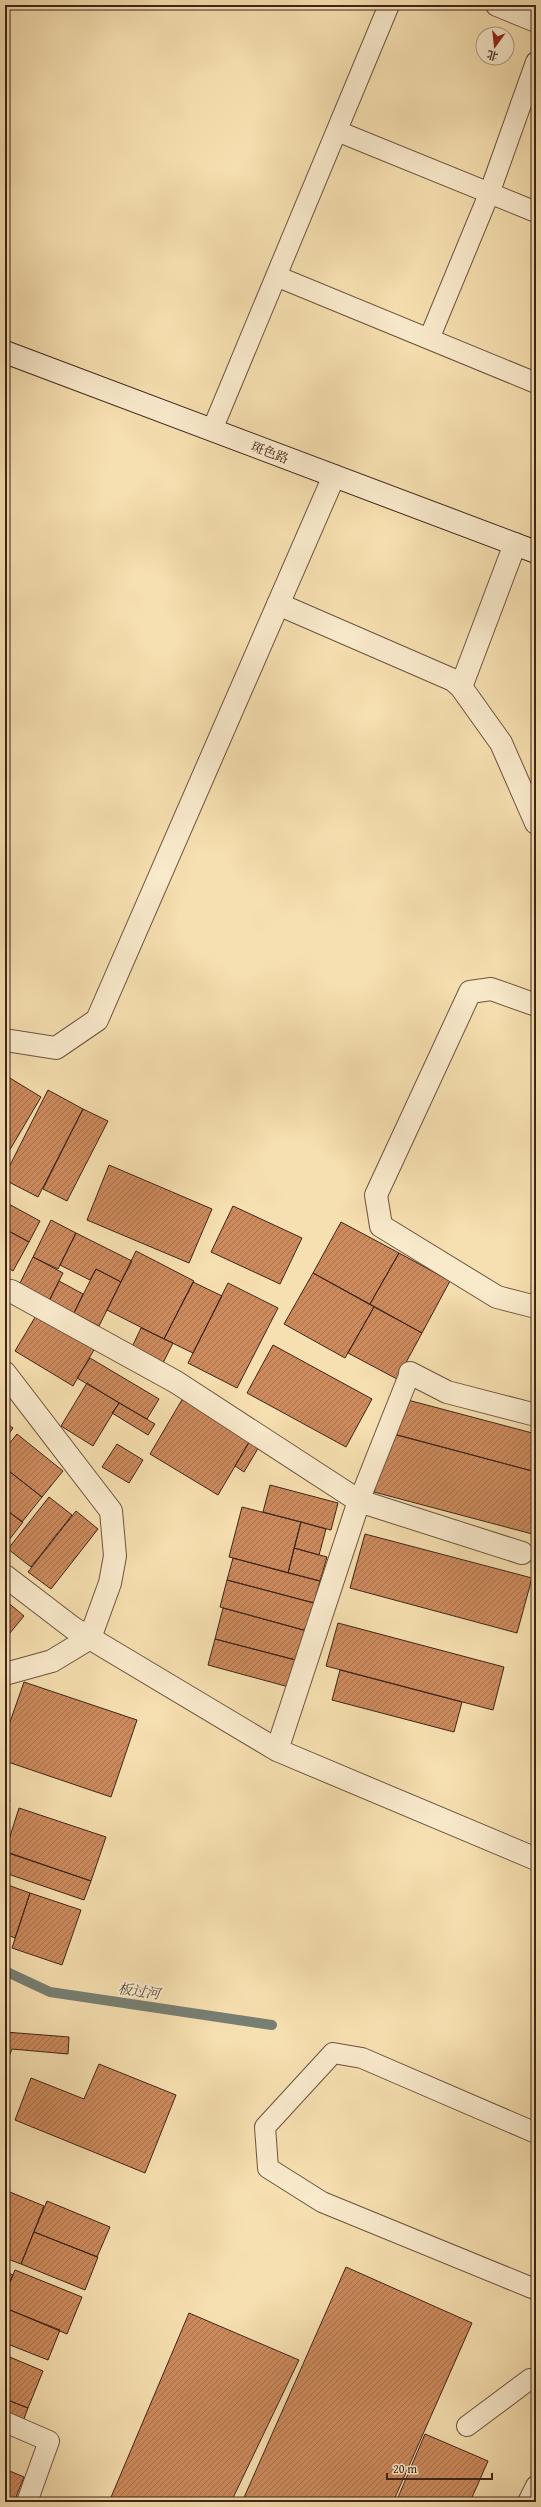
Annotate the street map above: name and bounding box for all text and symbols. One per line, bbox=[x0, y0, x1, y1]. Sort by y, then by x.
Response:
north arrow bbox=[475, 26, 515, 66]
text: 北 bbox=[485, 47, 500, 65]
street label: 斑色路 bbox=[248, 437, 291, 468]
water label: 板过河 bbox=[117, 1978, 164, 2004]
scale bar bbox=[387, 2455, 492, 2481]
text: 20 m bbox=[393, 2460, 417, 2477]

